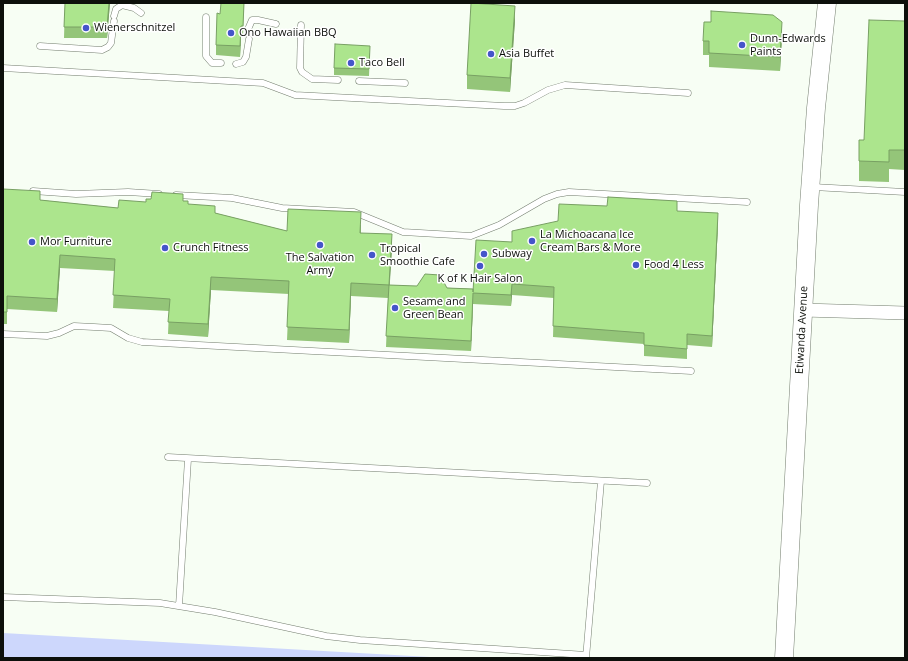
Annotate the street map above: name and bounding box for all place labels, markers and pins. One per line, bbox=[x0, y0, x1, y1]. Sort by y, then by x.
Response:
place label: Wienerschnitzel bbox=[94, 21, 175, 35]
marker: Wienerschnitzel bbox=[81, 23, 91, 33]
place label: Ono Hawaiian BBQ bbox=[239, 26, 337, 40]
marker: Ono Hawaiian BBQ bbox=[226, 28, 236, 38]
place label: Dunn-Edwards Paints bbox=[750, 32, 826, 58]
marker: Dunn-Edwards Paints bbox=[737, 40, 747, 50]
place label: Asia Buffet bbox=[499, 47, 554, 61]
marker: Asia Buffet bbox=[486, 49, 496, 59]
place label: Taco Bell bbox=[359, 56, 405, 70]
marker: Taco Bell bbox=[346, 58, 356, 68]
place label: La Michoacana Ice Cream Bars & More bbox=[540, 228, 641, 254]
place label: Mor Furniture bbox=[40, 235, 112, 249]
marker: La Michoacana Ice Cream Bars & More bbox=[527, 236, 537, 246]
marker: Mor Furniture bbox=[27, 237, 37, 247]
marker: The Salvation Army bbox=[315, 240, 325, 250]
place label: Crunch Fitness bbox=[173, 241, 249, 255]
place label: Tropical Smoothie Cafe bbox=[380, 242, 455, 268]
marker: Crunch Fitness bbox=[160, 243, 170, 253]
place label: Subway bbox=[492, 247, 532, 261]
marker: Subway bbox=[479, 249, 489, 259]
marker: Tropical Smoothie Cafe bbox=[367, 250, 377, 260]
place label: The Salvation Army bbox=[286, 251, 354, 277]
place label: Food 4 Less bbox=[644, 258, 704, 272]
marker: Food 4 Less bbox=[631, 260, 641, 270]
marker: K of K Hair Salon bbox=[475, 261, 485, 271]
place label: K of K Hair Salon bbox=[438, 272, 522, 286]
place label: Sesame and Green Bean bbox=[403, 295, 465, 321]
marker: Sesame and Green Bean bbox=[390, 303, 400, 313]

